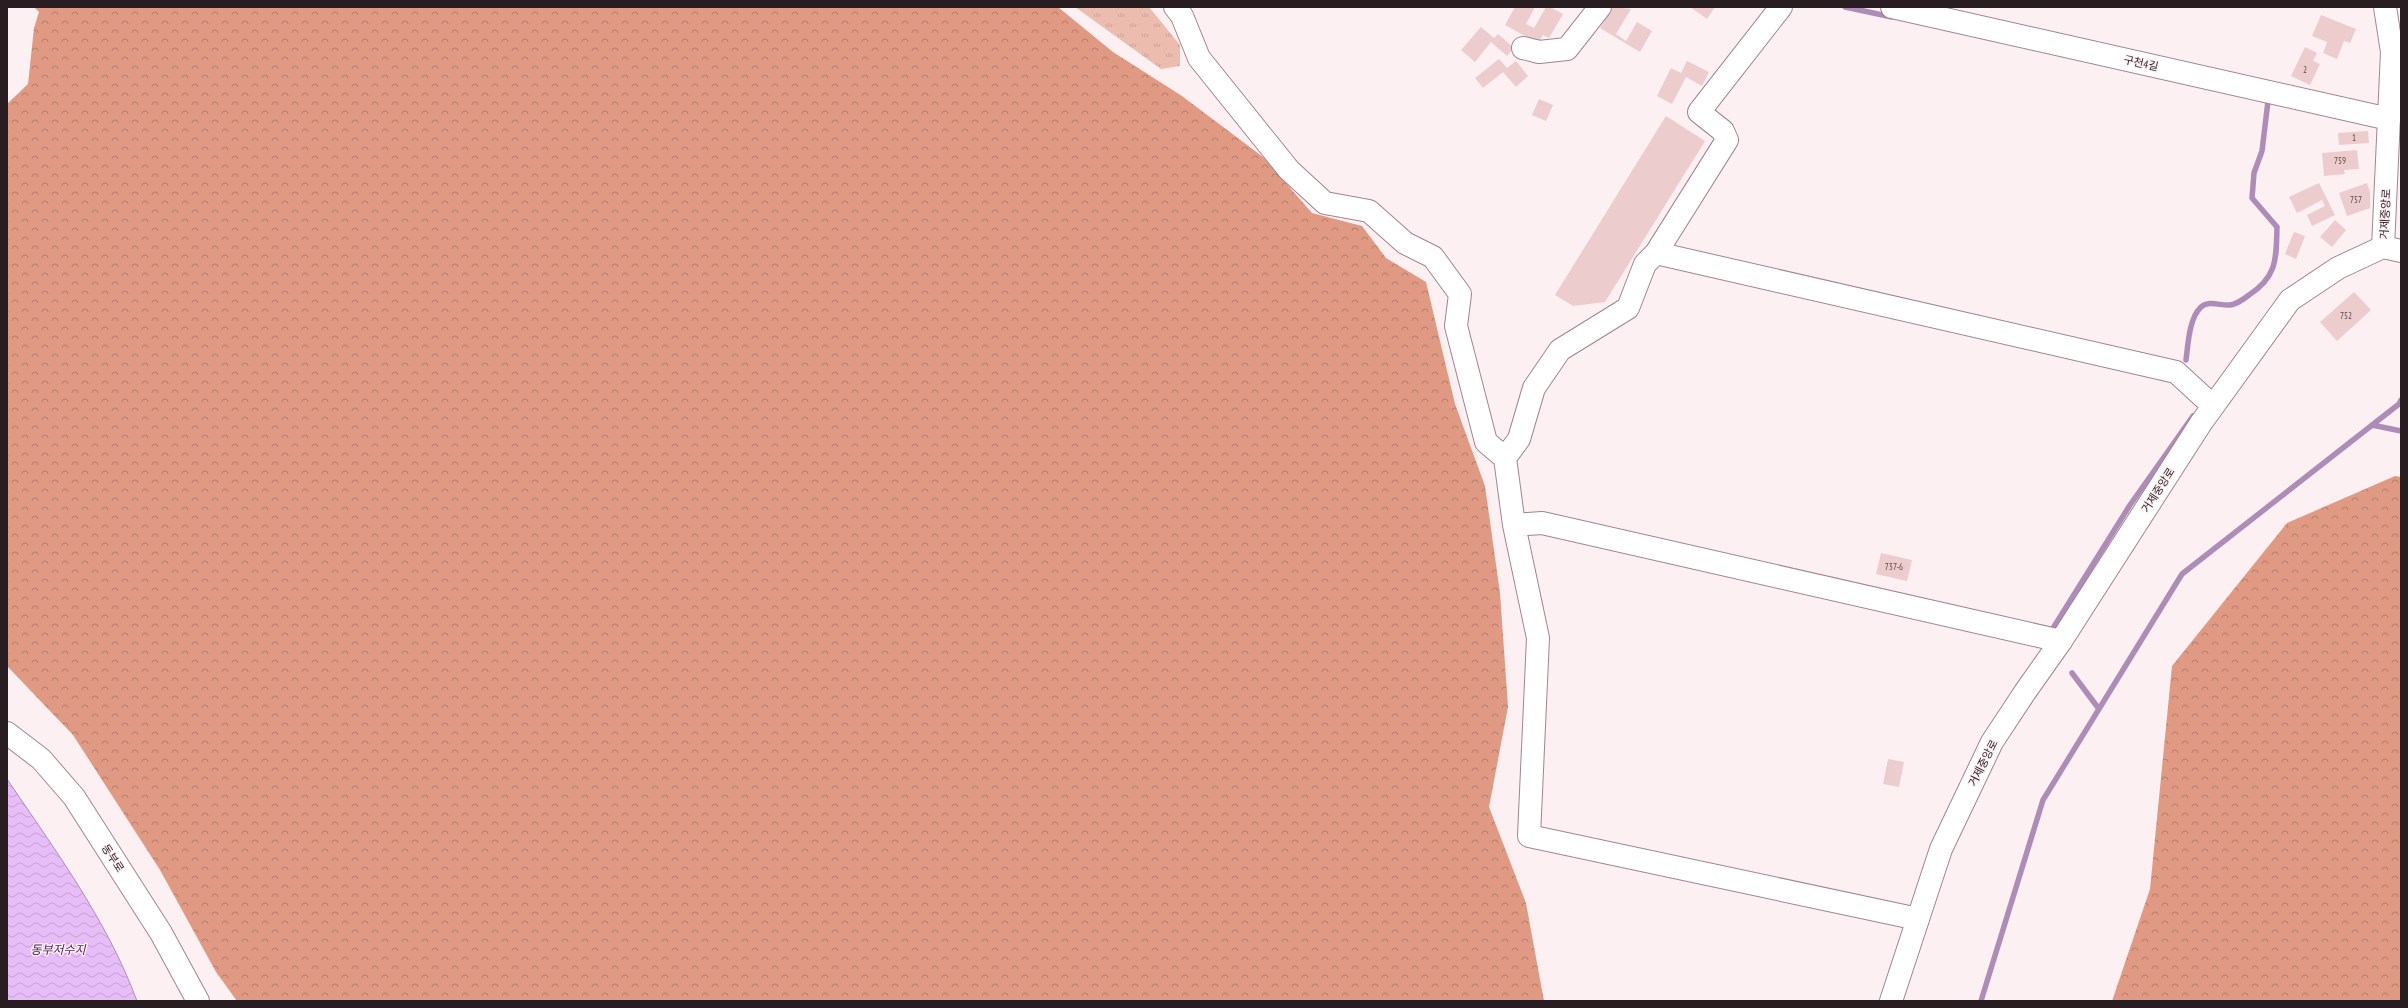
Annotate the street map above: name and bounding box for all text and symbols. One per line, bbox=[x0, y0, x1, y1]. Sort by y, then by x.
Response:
street label: 구천4길 bbox=[2122, 52, 2160, 74]
house number: 2 bbox=[2303, 64, 2307, 75]
house number: 1 bbox=[2352, 132, 2356, 143]
house number: 759 bbox=[2334, 155, 2346, 166]
street label: 거제중앙로 bbox=[2377, 188, 2393, 240]
house number: 757 bbox=[2350, 194, 2362, 205]
house number: 752 bbox=[2340, 310, 2352, 321]
street label: 거제중앙로 bbox=[2138, 465, 2178, 515]
house number: 737-6 bbox=[1885, 561, 1903, 572]
street label: 거제중앙로 bbox=[1965, 737, 2001, 789]
street label: 동부로 bbox=[99, 841, 127, 875]
water label: 동부저수지 bbox=[30, 942, 87, 957]

